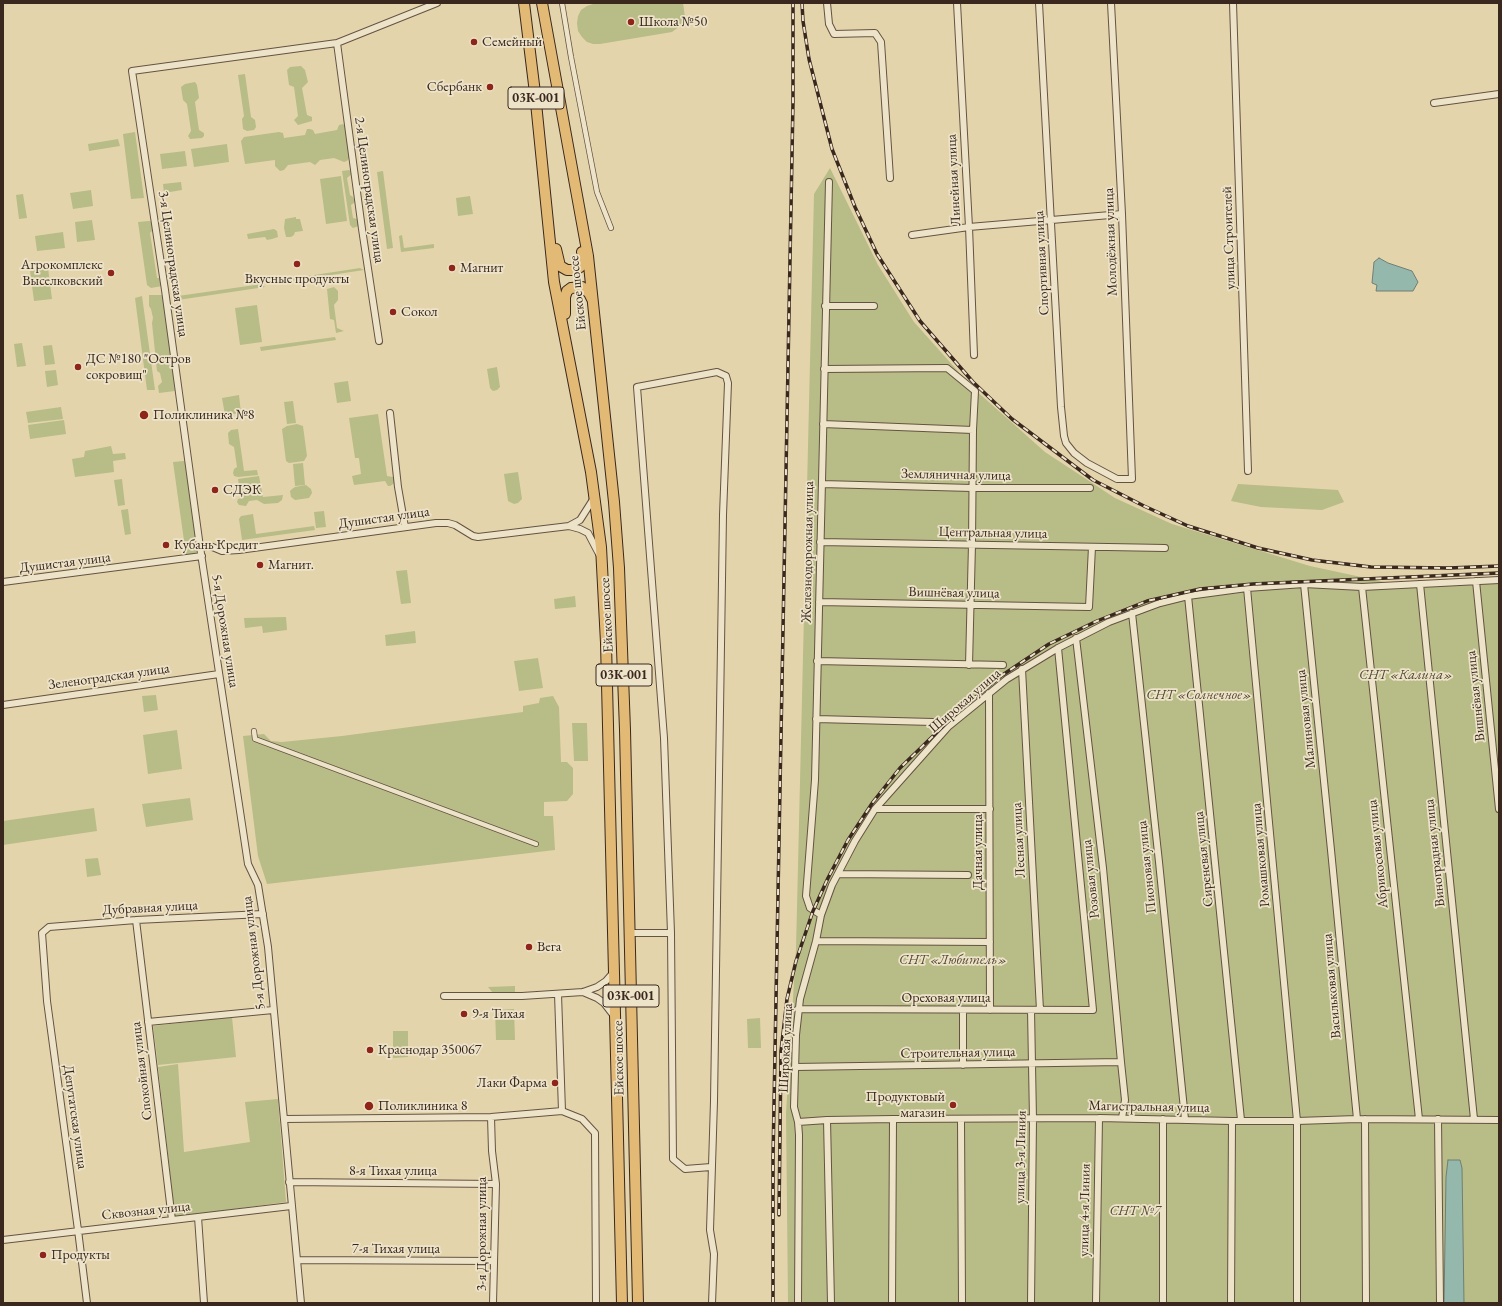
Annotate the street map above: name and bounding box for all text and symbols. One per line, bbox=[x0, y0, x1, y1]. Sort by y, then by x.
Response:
place label: Школа №50 bbox=[639, 14, 707, 30]
marker: Школа №50 bbox=[626, 17, 636, 27]
place label: Семейный bbox=[482, 34, 542, 50]
marker: Семейный bbox=[469, 37, 479, 47]
place label: Сбербанк bbox=[427, 79, 482, 95]
marker: Сбербанк bbox=[485, 82, 495, 92]
road number: 03К-001 bbox=[508, 87, 564, 109]
street label: 2-я Целиноградская улица bbox=[350, 116, 388, 264]
street label: Линейная улица bbox=[943, 134, 965, 226]
street label: улица Строителей bbox=[1219, 186, 1239, 290]
street label: Молодёжная улица bbox=[1101, 188, 1121, 296]
street label: 3-я Целиноградская улица bbox=[154, 190, 192, 338]
street label: Спортивная улица bbox=[1031, 210, 1053, 316]
street label: Ейское шоссе bbox=[566, 255, 590, 331]
place label: Агрокомплекс Выселковский bbox=[21, 257, 103, 290]
marker: Вкусные продукты bbox=[292, 259, 302, 269]
place label: Магнит bbox=[460, 260, 503, 276]
marker: Магнит bbox=[447, 263, 457, 273]
marker: Агрокомплекс Выселковский bbox=[106, 268, 116, 278]
place label: Вкусные продукты bbox=[245, 271, 349, 287]
place label: Сокол bbox=[401, 304, 438, 320]
marker: Сокол bbox=[388, 307, 398, 317]
place label: ДС №180 "Остров сокровищ" bbox=[86, 351, 191, 384]
marker: ДС №180 "Остров сокровищ" bbox=[73, 362, 83, 372]
place label: Поликлиника №8 bbox=[153, 407, 255, 423]
marker: Поликлиника №8 bbox=[138, 409, 150, 421]
street label: Земляничная улица bbox=[901, 466, 1011, 484]
street label: Железнодорожная улица bbox=[798, 481, 818, 623]
place label: СДЭК bbox=[223, 482, 261, 498]
marker: СДЭК bbox=[210, 485, 220, 495]
street label: Душистая улица bbox=[337, 503, 431, 533]
street label: Центральная улица bbox=[938, 524, 1048, 542]
place label: Кубань Кредит bbox=[174, 537, 258, 553]
marker: Кубань Кредит bbox=[161, 540, 171, 550]
street label: Душистая улица bbox=[18, 549, 112, 577]
place label: Магнит. bbox=[268, 557, 314, 573]
marker: Магнит. bbox=[255, 560, 265, 570]
street label: 5-я Дорожная улица bbox=[208, 573, 242, 689]
street label: Ейское шоссе bbox=[597, 577, 617, 653]
street label: Вишнёвая улица bbox=[908, 584, 1000, 602]
street label: Вишнёвая улица bbox=[1463, 650, 1489, 742]
street label: Зеленоградская улица bbox=[47, 660, 171, 694]
road number: 03К-001 bbox=[596, 664, 652, 686]
street label: Широкая улица bbox=[926, 665, 1004, 737]
park label: СНТ «Калина» bbox=[1359, 667, 1453, 683]
street label: Малиновая улица bbox=[1292, 669, 1320, 769]
park label: СНТ «Солнечное» bbox=[1146, 687, 1252, 703]
street label: Виноградная улица bbox=[1421, 798, 1449, 908]
street label: Абрикосовая улица bbox=[1364, 799, 1392, 909]
street label: Лесная улица bbox=[1009, 802, 1029, 878]
street label: Ромашковая улица bbox=[1248, 802, 1274, 908]
street label: Сиреневая улица bbox=[1191, 810, 1217, 908]
street label: Дачная улица bbox=[970, 814, 986, 890]
street label: Пионовая улица bbox=[1134, 820, 1160, 914]
street label: Розовая улица bbox=[1079, 839, 1103, 919]
street label: 5-я Дорожная улица bbox=[239, 895, 269, 1011]
street label: Дубравная улица bbox=[102, 897, 198, 919]
street label: Васильковая улица bbox=[1319, 933, 1345, 1039]
place label: Вега bbox=[537, 939, 561, 955]
marker: Вега bbox=[524, 942, 534, 952]
park label: СНТ «Любитель» bbox=[899, 952, 1007, 968]
road number: 03К-001 bbox=[603, 985, 659, 1007]
street label: Ореховая улица bbox=[901, 990, 991, 1006]
street label: Широкая улица bbox=[775, 1003, 797, 1093]
place label: 9-я Тихая bbox=[472, 1006, 525, 1022]
marker: 9-я Тихая bbox=[459, 1009, 469, 1019]
street label: Ейское шоссе bbox=[610, 1020, 628, 1096]
street label: Спокойная улица bbox=[128, 1021, 156, 1121]
place label: Краснодар 350067 bbox=[378, 1042, 482, 1058]
street label: Строительная улица bbox=[900, 1044, 1016, 1062]
marker: Краснодар 350067 bbox=[365, 1045, 375, 1055]
street label: Депутатская улица bbox=[59, 1064, 91, 1170]
place label: Лаки Фарма bbox=[477, 1075, 547, 1091]
marker: Лаки Фарма bbox=[550, 1078, 560, 1088]
place label: Продуктовый магазин bbox=[866, 1089, 945, 1122]
place label: Поликлиника 8 bbox=[378, 1098, 467, 1114]
street label: Магистральная улица bbox=[1088, 1098, 1210, 1116]
marker: Поликлиника 8 bbox=[363, 1100, 375, 1112]
marker: Продуктовый магазин bbox=[948, 1100, 958, 1110]
street label: улица 3-я Линия bbox=[1012, 1110, 1030, 1204]
street label: 8-я Тихая улица bbox=[349, 1163, 437, 1179]
street label: улица 4-я Линия bbox=[1076, 1163, 1094, 1257]
street label: 3-я Дорожная улица bbox=[474, 1177, 490, 1291]
street label: Сквозная улица bbox=[101, 1198, 191, 1224]
park label: СНТ №7 bbox=[1110, 1203, 1160, 1219]
street label: 7-я Тихая улица bbox=[352, 1241, 440, 1257]
place label: Продукты bbox=[51, 1247, 110, 1263]
marker: Продукты bbox=[38, 1250, 48, 1260]

